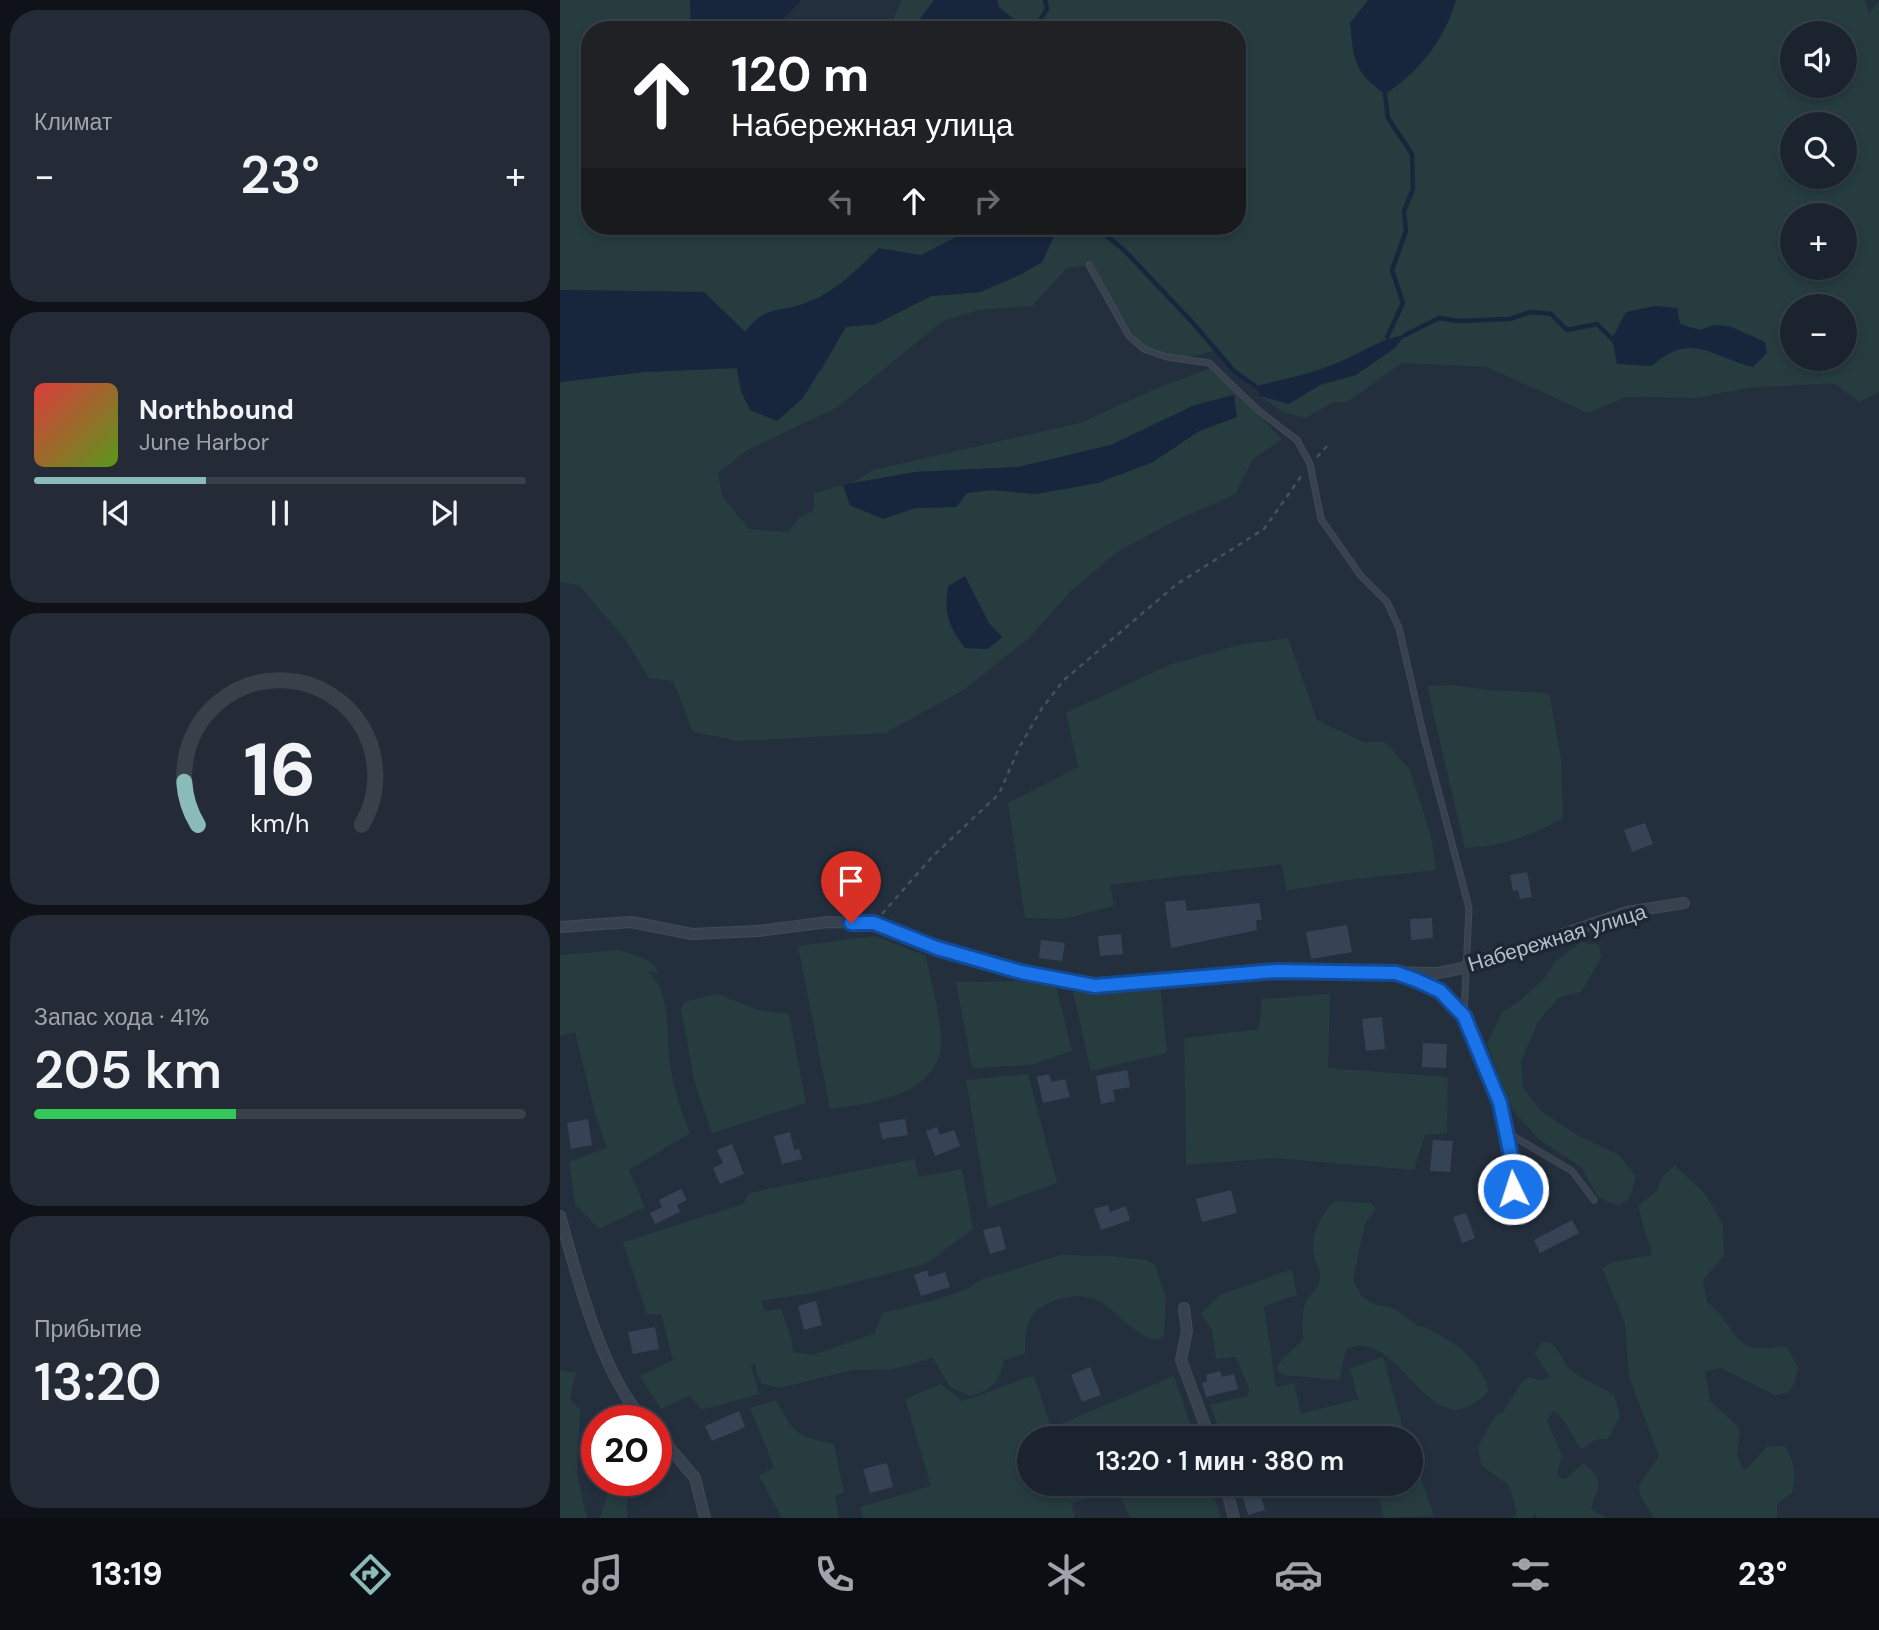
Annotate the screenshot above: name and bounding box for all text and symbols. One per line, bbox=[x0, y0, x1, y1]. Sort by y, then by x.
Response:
map controls bbox=[1780, 21, 1857, 371]
button: sound bbox=[1780, 21, 1857, 98]
text: 120 m bbox=[731, 42, 869, 106]
icon: ahead bbox=[616, 49, 707, 140]
text: Набережная улица bbox=[731, 104, 1014, 146]
text: Климат bbox=[34, 107, 112, 137]
button: search bbox=[1780, 112, 1857, 189]
text: 23° bbox=[240, 141, 320, 209]
text: − bbox=[34, 151, 55, 201]
text: + bbox=[505, 151, 526, 201]
icon: left bbox=[822, 182, 860, 220]
icon: ahead bbox=[895, 182, 933, 220]
icon: right bbox=[968, 182, 1006, 220]
button: + bbox=[1780, 203, 1857, 280]
button: − bbox=[1780, 294, 1857, 371]
text: Northbound bbox=[139, 393, 294, 427]
text: June Harbor bbox=[139, 427, 269, 457]
icon: previous bbox=[97, 494, 135, 532]
icon: pause bbox=[261, 494, 299, 532]
icon: next bbox=[425, 494, 463, 532]
text: 16 bbox=[244, 723, 316, 818]
text: km/h bbox=[250, 807, 310, 840]
pin bbox=[821, 851, 881, 923]
icon: arrive bbox=[832, 862, 870, 900]
street label: Набережная улица bbox=[1464, 897, 1650, 978]
text: Запас хода · 41% bbox=[34, 1002, 209, 1032]
text: 205 km bbox=[34, 1036, 222, 1104]
position arrow bbox=[1476, 1152, 1550, 1226]
text: Прибытие bbox=[34, 1314, 142, 1344]
text: 13:20 bbox=[34, 1348, 162, 1416]
speed limit sign: 20 bbox=[581, 1405, 672, 1496]
text: 13:20 · 1 мин · 380 m bbox=[1096, 1444, 1344, 1478]
icon: directions bbox=[346, 1550, 395, 1599]
icon: music bbox=[578, 1550, 627, 1599]
icon: phone bbox=[810, 1550, 859, 1599]
icon: climate bbox=[1042, 1550, 1091, 1599]
icon: car bbox=[1274, 1550, 1323, 1599]
icon: filters bbox=[1506, 1550, 1555, 1599]
text: 13:19 bbox=[92, 1553, 163, 1595]
text: 23° bbox=[1738, 1553, 1787, 1595]

